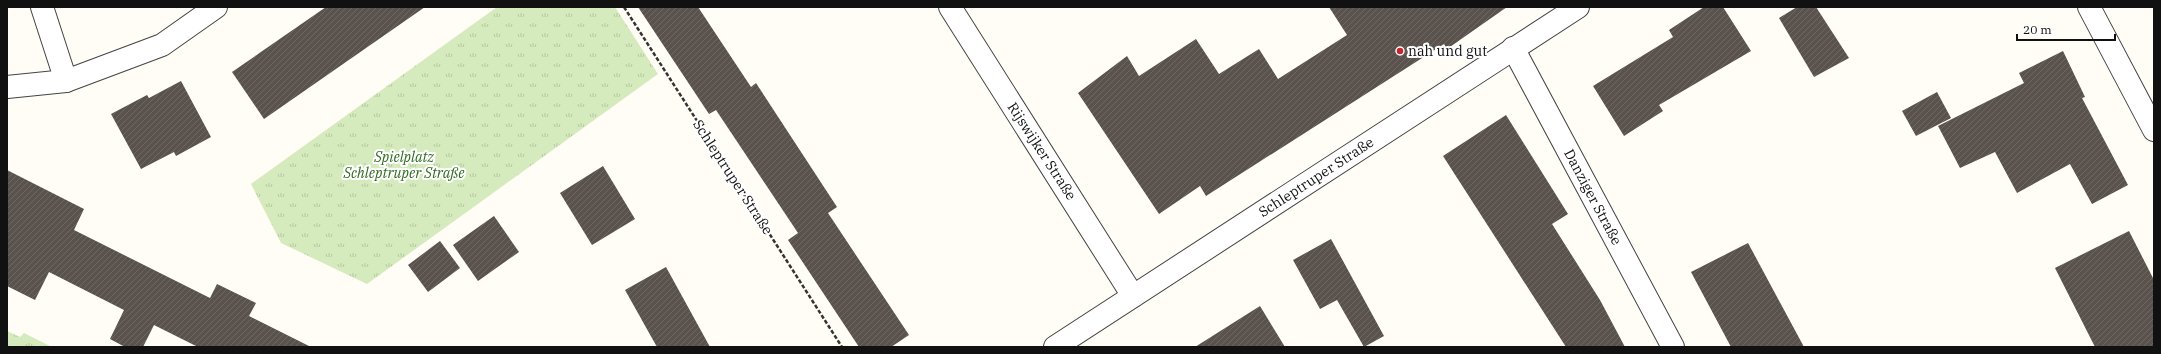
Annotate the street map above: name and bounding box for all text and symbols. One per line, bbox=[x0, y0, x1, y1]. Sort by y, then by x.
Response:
scale bar bbox=[2017, 16, 2115, 42]
text: 20 m bbox=[2023, 22, 2052, 37]
place label: nah und gut bbox=[1408, 42, 1487, 60]
marker: nah und gut bbox=[1395, 46, 1405, 56]
street label: Rijswijker Straße bbox=[1004, 99, 1080, 203]
street label: Schleptruper Straße bbox=[689, 116, 777, 238]
street label: Schleptruper Straße bbox=[1255, 133, 1377, 221]
street label: Danziger Straße bbox=[1560, 146, 1626, 248]
park label: Spielplatz Schleptruper Straße bbox=[342, 148, 465, 182]

